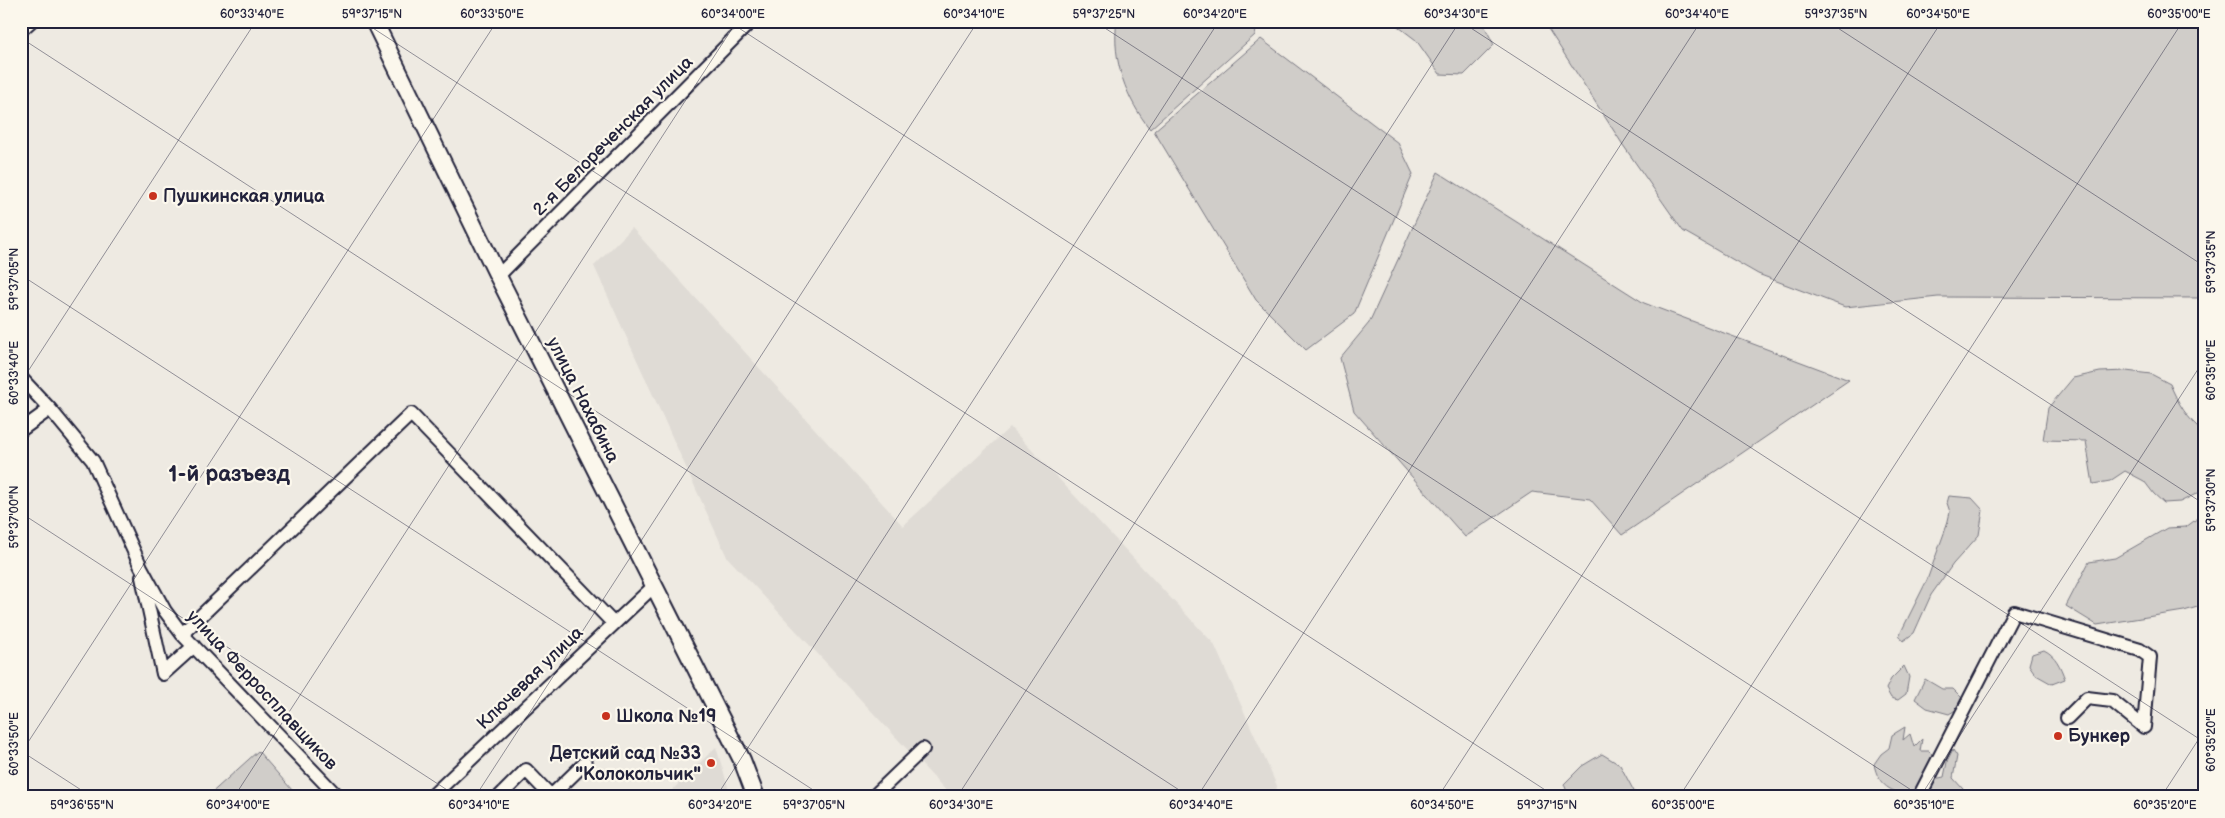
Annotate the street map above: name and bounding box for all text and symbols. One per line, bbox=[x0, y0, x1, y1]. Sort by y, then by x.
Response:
text: 60°33'40"E bbox=[220, 7, 284, 22]
text: 59°37'15"N bbox=[342, 7, 402, 22]
text: 60°33'50"E bbox=[460, 7, 524, 22]
text: 60°34'00"E bbox=[701, 7, 765, 22]
text: 60°34'10"E bbox=[943, 7, 1005, 22]
text: 59°37'25"N bbox=[1073, 7, 1135, 22]
text: 60°34'20"E bbox=[1183, 7, 1247, 22]
text: 60°34'30"E bbox=[1424, 7, 1488, 22]
text: 60°34'40"E bbox=[1665, 7, 1729, 22]
text: 59°37'35"N bbox=[1804, 7, 1868, 22]
text: 60°34'50"E bbox=[1906, 7, 1970, 22]
text: 60°35'00"E bbox=[2147, 7, 2211, 22]
street label: 2-я Белореченская улица bbox=[529, 52, 697, 220]
place label: Пушкинская улица bbox=[163, 186, 325, 207]
marker: Пушкинская улица bbox=[147, 190, 159, 202]
text: 59°37'35"N bbox=[2204, 230, 2219, 294]
text: 59°37'05"N bbox=[7, 248, 22, 310]
street label: улица Нахабина bbox=[542, 334, 624, 467]
text: 60°35'10"E bbox=[2204, 339, 2219, 400]
text: 60°33'40"E bbox=[7, 341, 22, 405]
district label: 1-й разъезд bbox=[168, 461, 291, 488]
text: 59°37'30"N bbox=[2204, 468, 2219, 532]
text: 59°37'00"N bbox=[7, 486, 22, 548]
street label: улица Ферросплавщиков bbox=[182, 606, 342, 775]
street label: Ключевая улица bbox=[473, 622, 588, 734]
place label: Школа №19 bbox=[616, 706, 717, 727]
text: 60°35'20"E bbox=[2204, 708, 2219, 772]
marker: Школа №19 bbox=[600, 710, 612, 722]
text: 60°33'50"E bbox=[7, 712, 22, 776]
place label: Бункер bbox=[2068, 726, 2131, 747]
marker: Бункер bbox=[2052, 730, 2064, 742]
place label: Детский сад №33 "Колокольчик" bbox=[550, 743, 701, 785]
marker: Детский сад №33 "Колокольчик" bbox=[705, 757, 717, 769]
text: 59°36'55"N bbox=[50, 798, 114, 813]
text: 60°34'00"E bbox=[206, 798, 270, 813]
text: 60°34'10"E bbox=[448, 798, 510, 813]
text: 60°34'20"E bbox=[688, 798, 752, 813]
text: 59°37'05"N bbox=[783, 798, 845, 813]
text: 60°34'30"E bbox=[929, 798, 993, 813]
text: 60°34'40"E bbox=[1169, 798, 1233, 813]
text: 60°34'50"E bbox=[1410, 798, 1474, 813]
text: 59°37'15"N bbox=[1517, 798, 1577, 813]
text: 60°35'00"E bbox=[1651, 798, 1715, 813]
text: 60°35'10"E bbox=[1894, 798, 1955, 813]
text: 60°35'20"E bbox=[2133, 798, 2197, 813]

